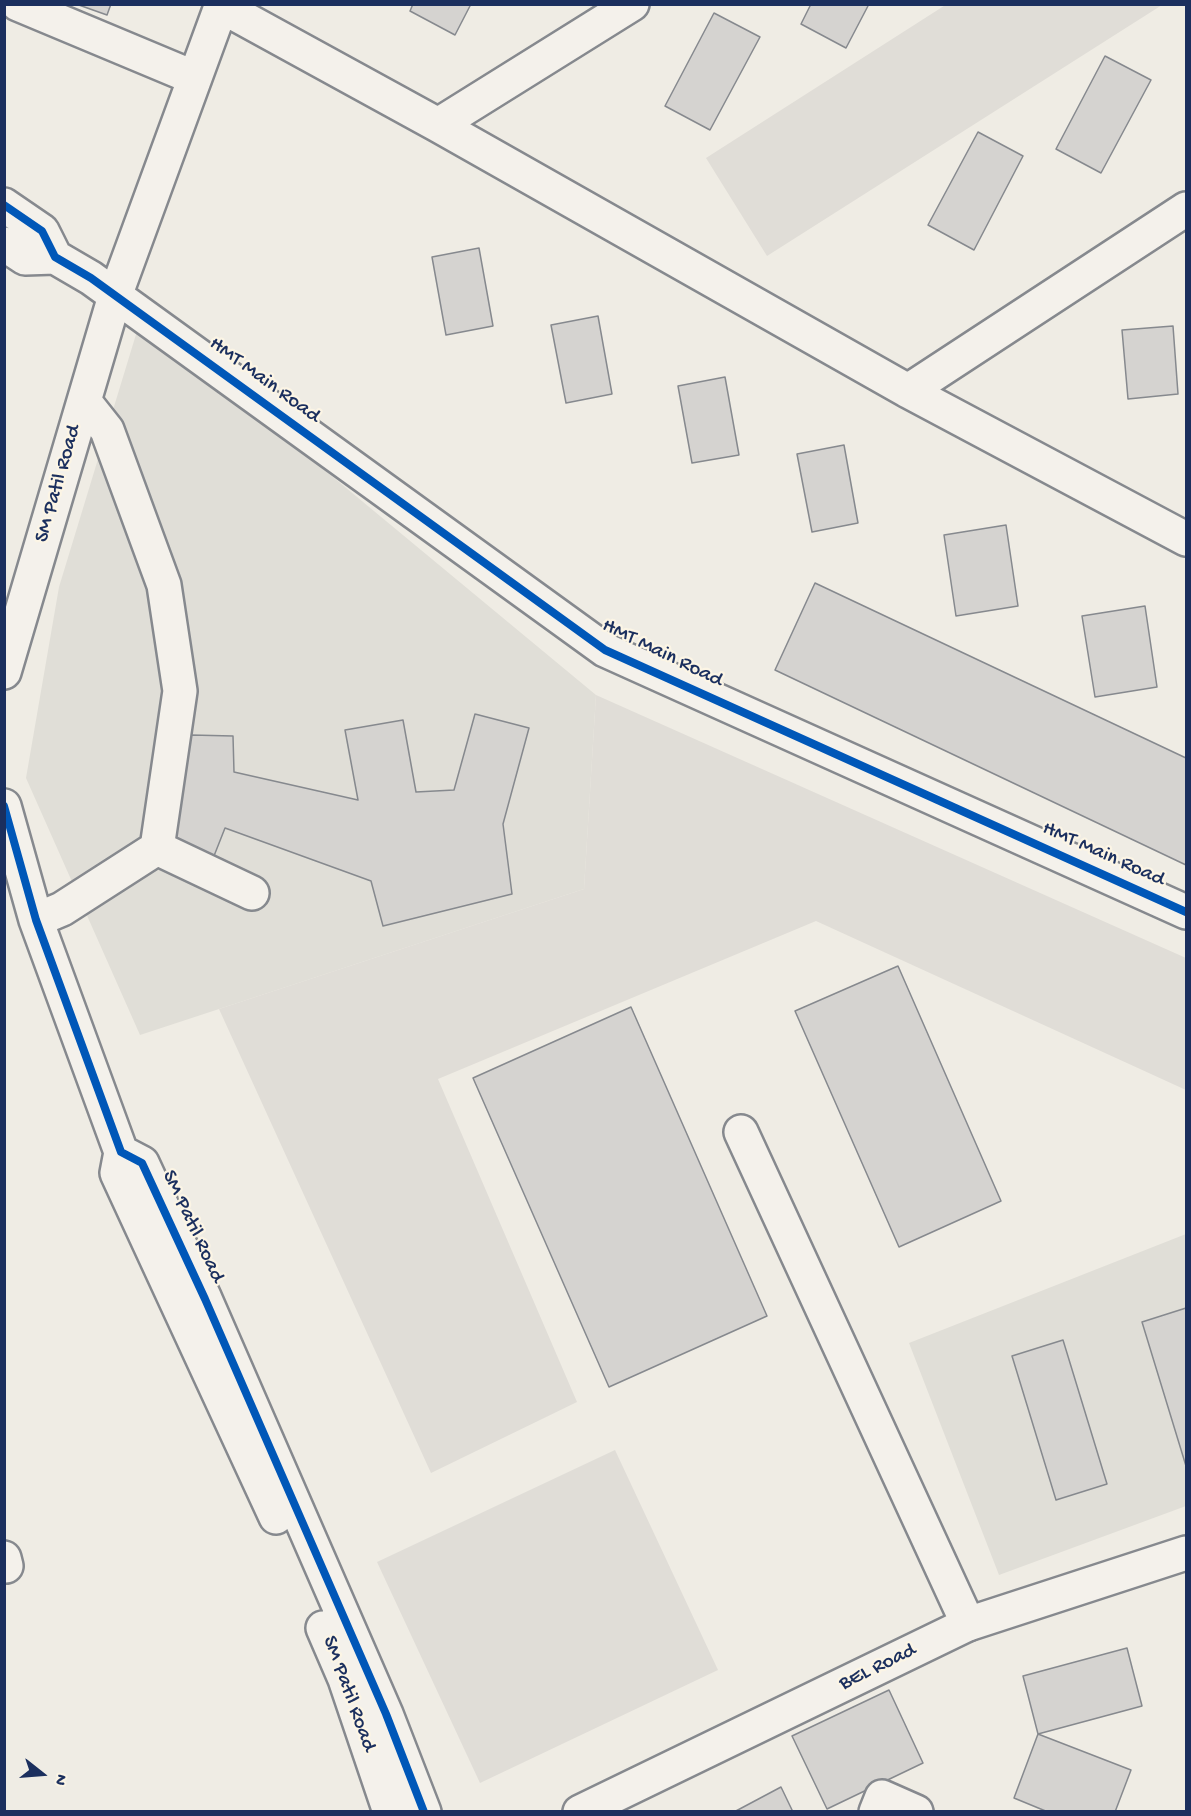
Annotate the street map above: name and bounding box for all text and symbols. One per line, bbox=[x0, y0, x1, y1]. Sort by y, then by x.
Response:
street label: HMT Main Road bbox=[204, 332, 324, 430]
street label: SM Patil Road bbox=[30, 422, 88, 546]
street label: HMT Main Road bbox=[598, 614, 726, 694]
street label: HMT Main Road bbox=[1038, 817, 1168, 893]
street label: SM Patil Road bbox=[155, 1167, 229, 1287]
street label: SM Patil Road bbox=[315, 1633, 381, 1755]
street label: BEL Road bbox=[835, 1639, 921, 1697]
north arrow bbox=[12, 1744, 72, 1804]
text: N bbox=[49, 1772, 70, 1787]

